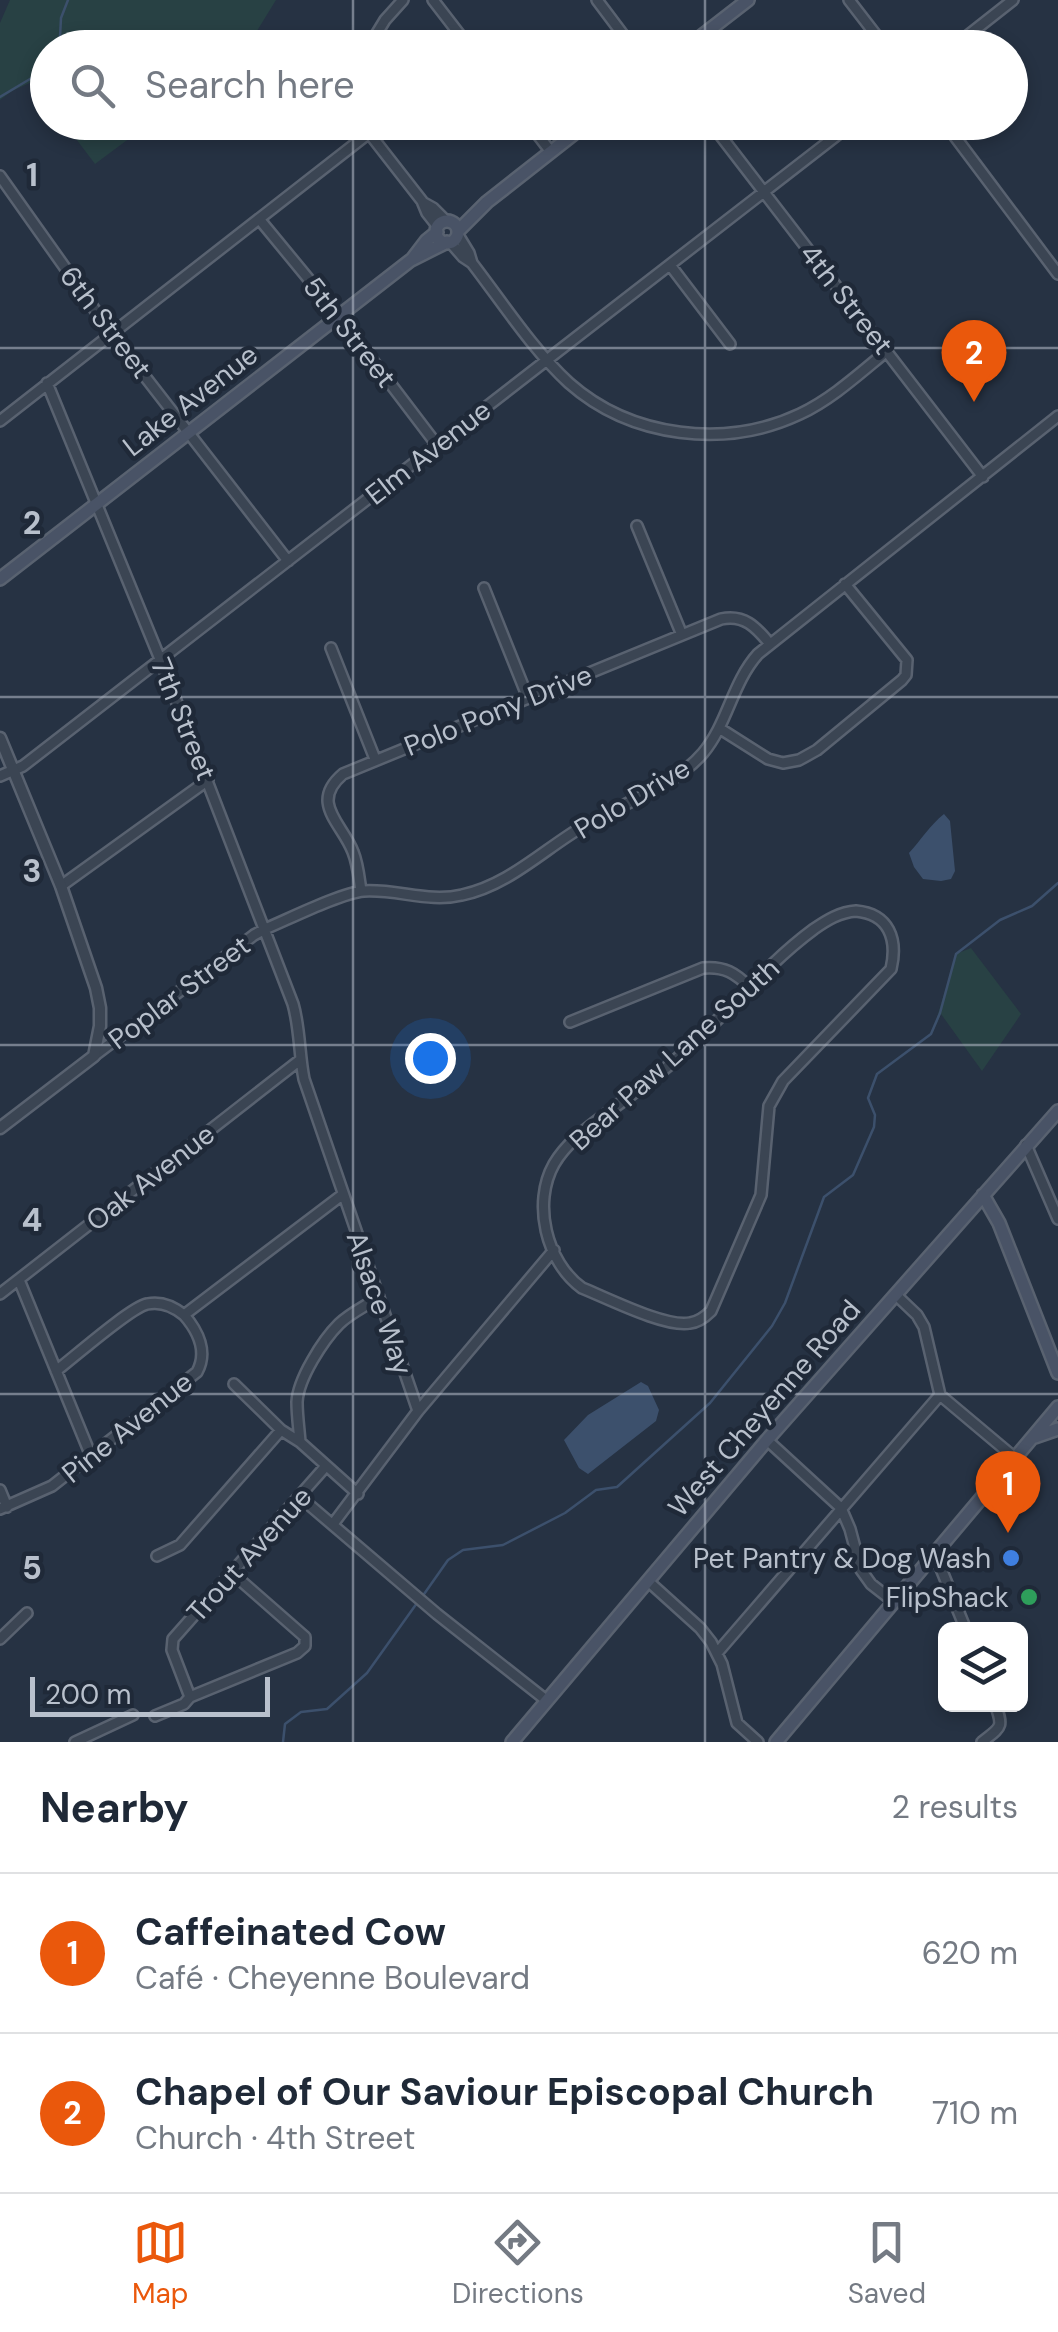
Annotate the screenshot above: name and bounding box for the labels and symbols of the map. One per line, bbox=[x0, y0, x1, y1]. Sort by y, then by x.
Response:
text: 1 bbox=[26, 154, 38, 196]
street label: 4th Street bbox=[792, 236, 901, 362]
street label: 6th Street bbox=[51, 259, 160, 386]
street label: 5th Street bbox=[295, 269, 405, 395]
pin: 2 bbox=[942, 320, 1006, 402]
street label: Lake Avenue bbox=[115, 336, 265, 465]
street label: Elm Avenue bbox=[358, 392, 499, 513]
text: 2 bbox=[23, 502, 41, 544]
street label: 7th Street bbox=[142, 653, 225, 786]
street label: Polo Pony Drive bbox=[399, 656, 598, 765]
street label: Polo Drive bbox=[568, 749, 697, 847]
text: 3 bbox=[22, 850, 42, 892]
street label: Poplar Street bbox=[101, 927, 258, 1058]
street label: Bear Paw Lane South bbox=[561, 950, 787, 1159]
your location bbox=[405, 1033, 456, 1084]
street label: Oak Avenue bbox=[78, 1116, 222, 1239]
text: 4 bbox=[22, 1199, 42, 1241]
street label: Alsace Way bbox=[338, 1226, 421, 1380]
street label: West Cheyenne Road bbox=[660, 1292, 869, 1525]
street label: Pine Avenue bbox=[54, 1363, 200, 1491]
pin: 1 bbox=[976, 1450, 1040, 1533]
street label: Trout Avenue bbox=[179, 1479, 320, 1630]
place label: Pet Pantry & Dog Wash bbox=[693, 1540, 991, 1577]
text: 5 bbox=[22, 1547, 42, 1589]
marker: Pet Pantry & Dog Wash bbox=[1000, 1547, 1022, 1569]
place label: FlipShack bbox=[886, 1579, 1009, 1616]
marker: FlipShack bbox=[1018, 1586, 1040, 1608]
scale bar bbox=[30, 1672, 270, 1716]

